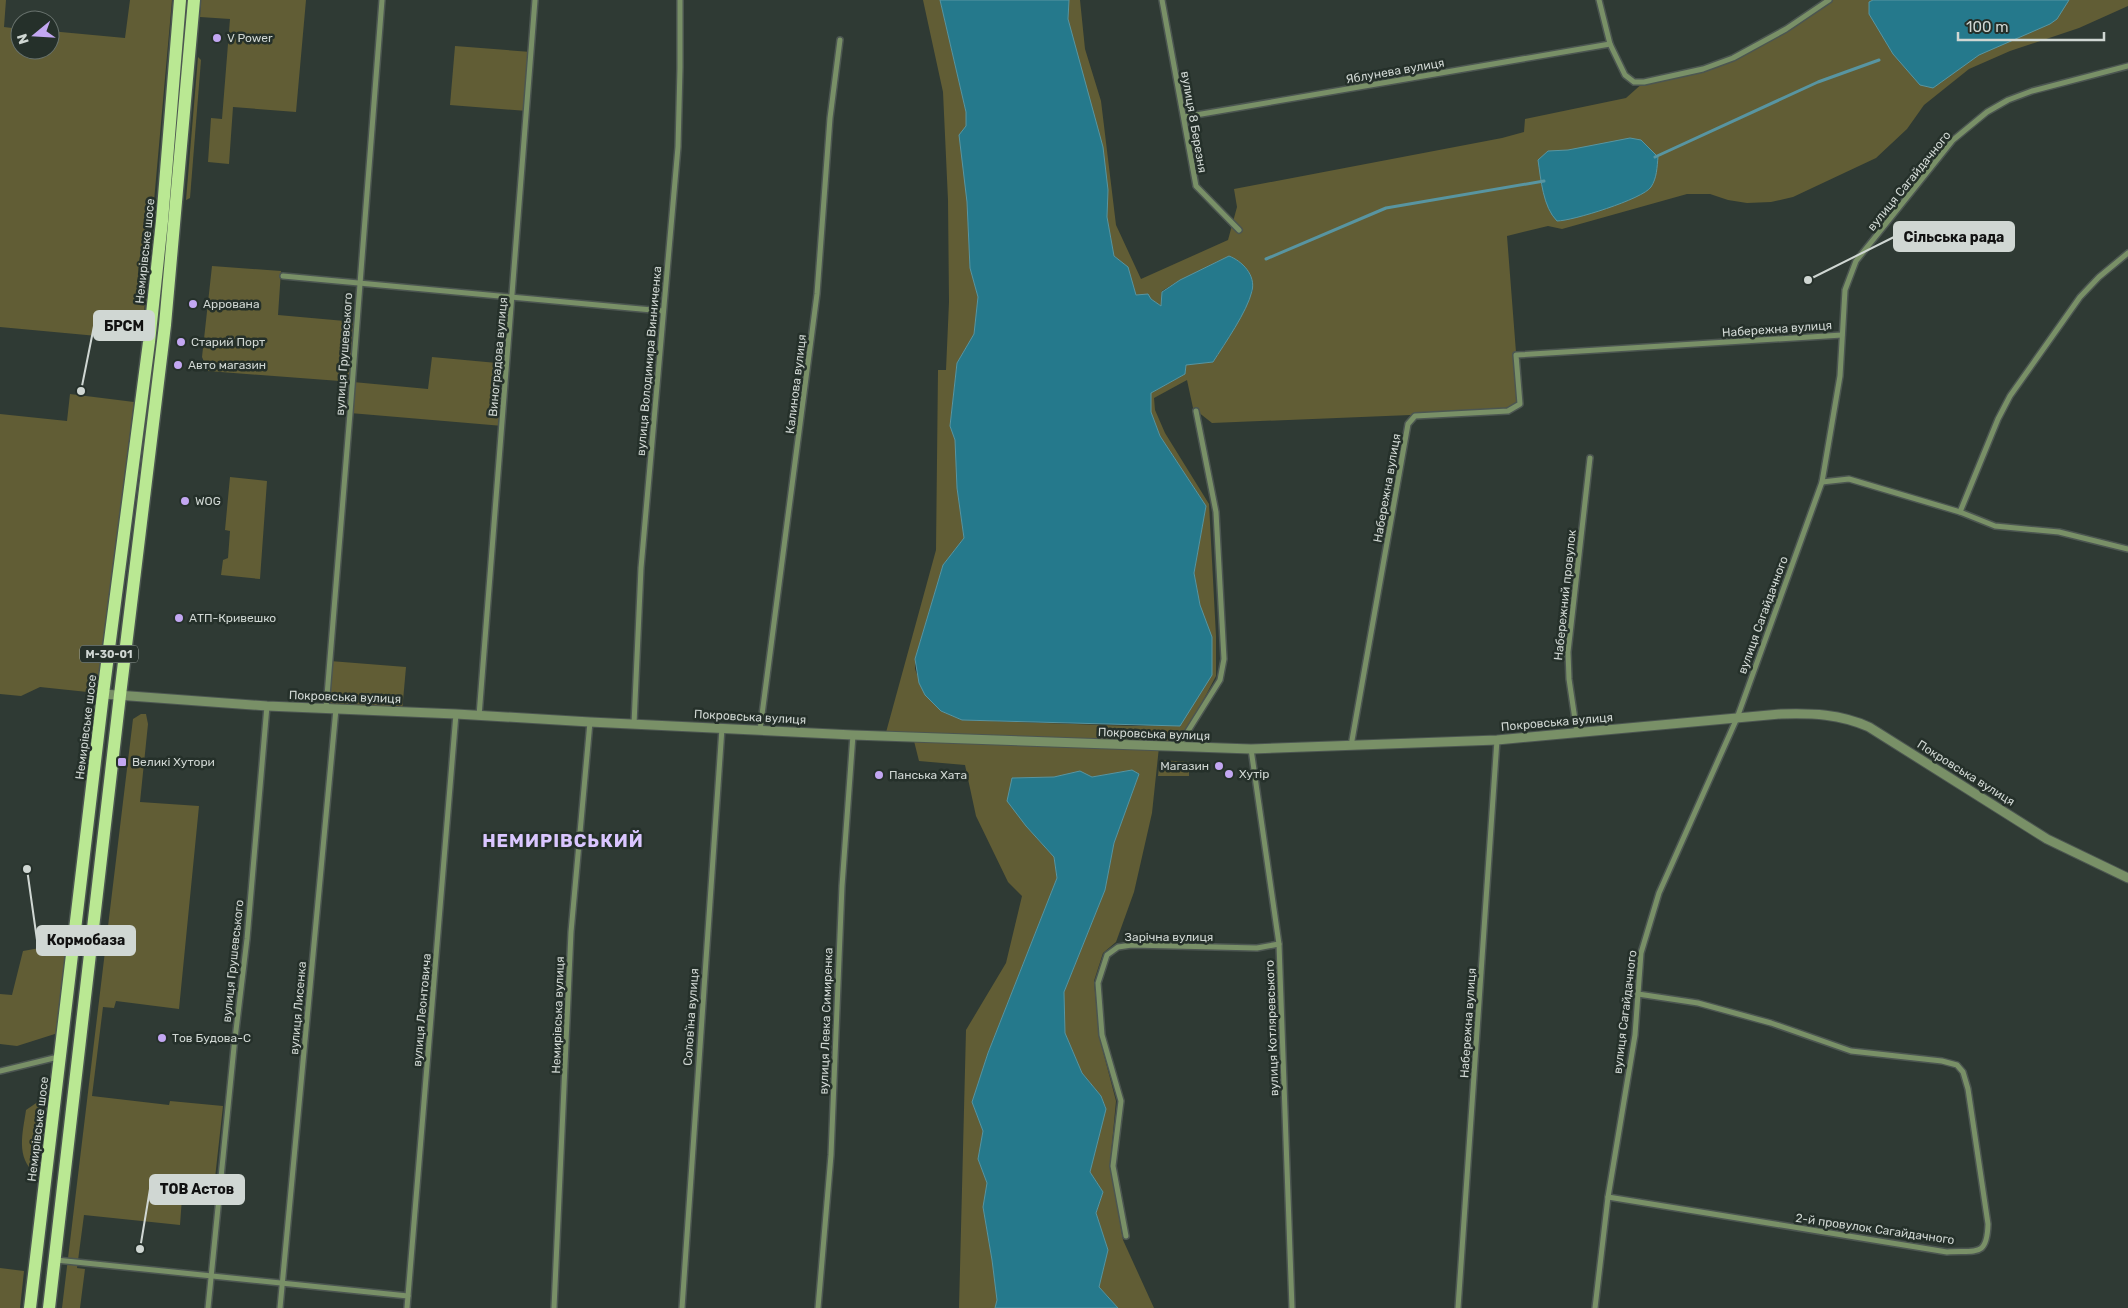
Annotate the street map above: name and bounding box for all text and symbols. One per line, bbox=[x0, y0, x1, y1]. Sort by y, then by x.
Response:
north arrow bbox=[10, 10, 60, 60]
scale bar bbox=[1958, 10, 2104, 42]
text: 100 m bbox=[1966, 18, 2008, 36]
text: N bbox=[13, 31, 33, 46]
place label: V Power bbox=[227, 31, 273, 45]
marker: V Power bbox=[211, 32, 223, 44]
street label: Яблунева вулиця bbox=[1345, 55, 1445, 87]
street label: вулиця 8 Березня bbox=[1178, 70, 1210, 174]
street label: вулиця Сагайдачного bbox=[1864, 128, 1954, 234]
street label: Немирівське шосе bbox=[133, 197, 158, 304]
callout: Сільська рада bbox=[1894, 222, 2014, 251]
text: Сільська рада bbox=[1904, 229, 2004, 246]
street label: вулиця Володимира Винниченка bbox=[634, 266, 664, 456]
street label: вулиця Грушевського bbox=[333, 292, 355, 416]
place label: Аррована bbox=[203, 297, 260, 311]
street label: Виноградова вулиця bbox=[486, 297, 510, 417]
marker: Аррована bbox=[187, 298, 199, 310]
callout: БРСМ bbox=[94, 311, 154, 340]
text: БРСМ bbox=[104, 318, 144, 335]
street label: Набережна вулиця bbox=[1721, 318, 1833, 340]
street label: Калинова вулиця bbox=[783, 333, 809, 435]
place label: Старий Порт bbox=[191, 335, 265, 349]
marker: Старий Порт bbox=[175, 336, 187, 348]
place label: Авто магазин bbox=[188, 358, 266, 372]
marker: Авто магазин bbox=[172, 359, 184, 371]
street label: Набережна вулиця bbox=[1371, 432, 1403, 544]
place label: WOG bbox=[195, 494, 221, 508]
marker: WOG bbox=[179, 495, 191, 507]
street label: Набережний провулок bbox=[1551, 528, 1579, 661]
street label: вулиця Сагайдачного bbox=[1735, 554, 1791, 676]
place label: АТП-Кривешко bbox=[189, 611, 276, 625]
marker: АТП-Кривешко bbox=[173, 612, 185, 624]
road number: М-30-01 bbox=[80, 646, 138, 662]
street label: Немирівське шосе bbox=[73, 673, 99, 780]
street label: Покровська вулиця bbox=[289, 688, 401, 706]
street label: Покровська вулиця bbox=[693, 707, 807, 727]
street label: Покровська вулиця bbox=[1500, 710, 1614, 734]
street label: Покровська вулиця bbox=[1098, 725, 1210, 743]
street label: Покровська вулиця bbox=[1915, 737, 2017, 809]
place label: Великі Хутори bbox=[132, 755, 215, 769]
marker: Великі Хутори bbox=[116, 756, 128, 768]
place label: Магазин bbox=[1160, 759, 1209, 773]
marker: Магазин bbox=[1213, 760, 1225, 772]
place label: Хутір bbox=[1239, 767, 1269, 781]
place label: Панська Хата bbox=[889, 768, 967, 782]
marker: Хутір bbox=[1223, 768, 1235, 780]
marker: Панська Хата bbox=[873, 769, 885, 781]
district label: НЕМИРІВСЬКИЙ bbox=[482, 830, 644, 852]
street label: вулиця Грушевського bbox=[220, 899, 246, 1023]
callout: Кормобаза bbox=[37, 926, 135, 955]
street label: Зарічна вулиця bbox=[1125, 930, 1213, 944]
text: Кормобаза bbox=[47, 932, 125, 949]
street label: вулиця Левка Симиренка bbox=[816, 947, 836, 1095]
street label: вулиця Сагайдачного bbox=[1610, 949, 1640, 1075]
street label: вулиця Леонтовича bbox=[410, 953, 434, 1067]
street label: Немирівська вулиця bbox=[549, 956, 567, 1074]
street label: вулиця Котляревського bbox=[1263, 960, 1281, 1096]
street label: вулиця Лисенка bbox=[287, 961, 309, 1055]
street label: Набережна вулиця bbox=[1457, 967, 1479, 1079]
street label: Соловʼїна вулиця bbox=[681, 968, 701, 1066]
place label: Тов Будова-С bbox=[172, 1031, 251, 1045]
marker: Тов Будова-С bbox=[156, 1032, 168, 1044]
street label: Немирівське шосе bbox=[25, 1075, 51, 1182]
callout: ТОВ Астов bbox=[150, 1175, 244, 1204]
text: ТОВ Астов bbox=[160, 1181, 234, 1198]
street label: 2-й провулок Сагайдачного bbox=[1795, 1211, 1955, 1247]

